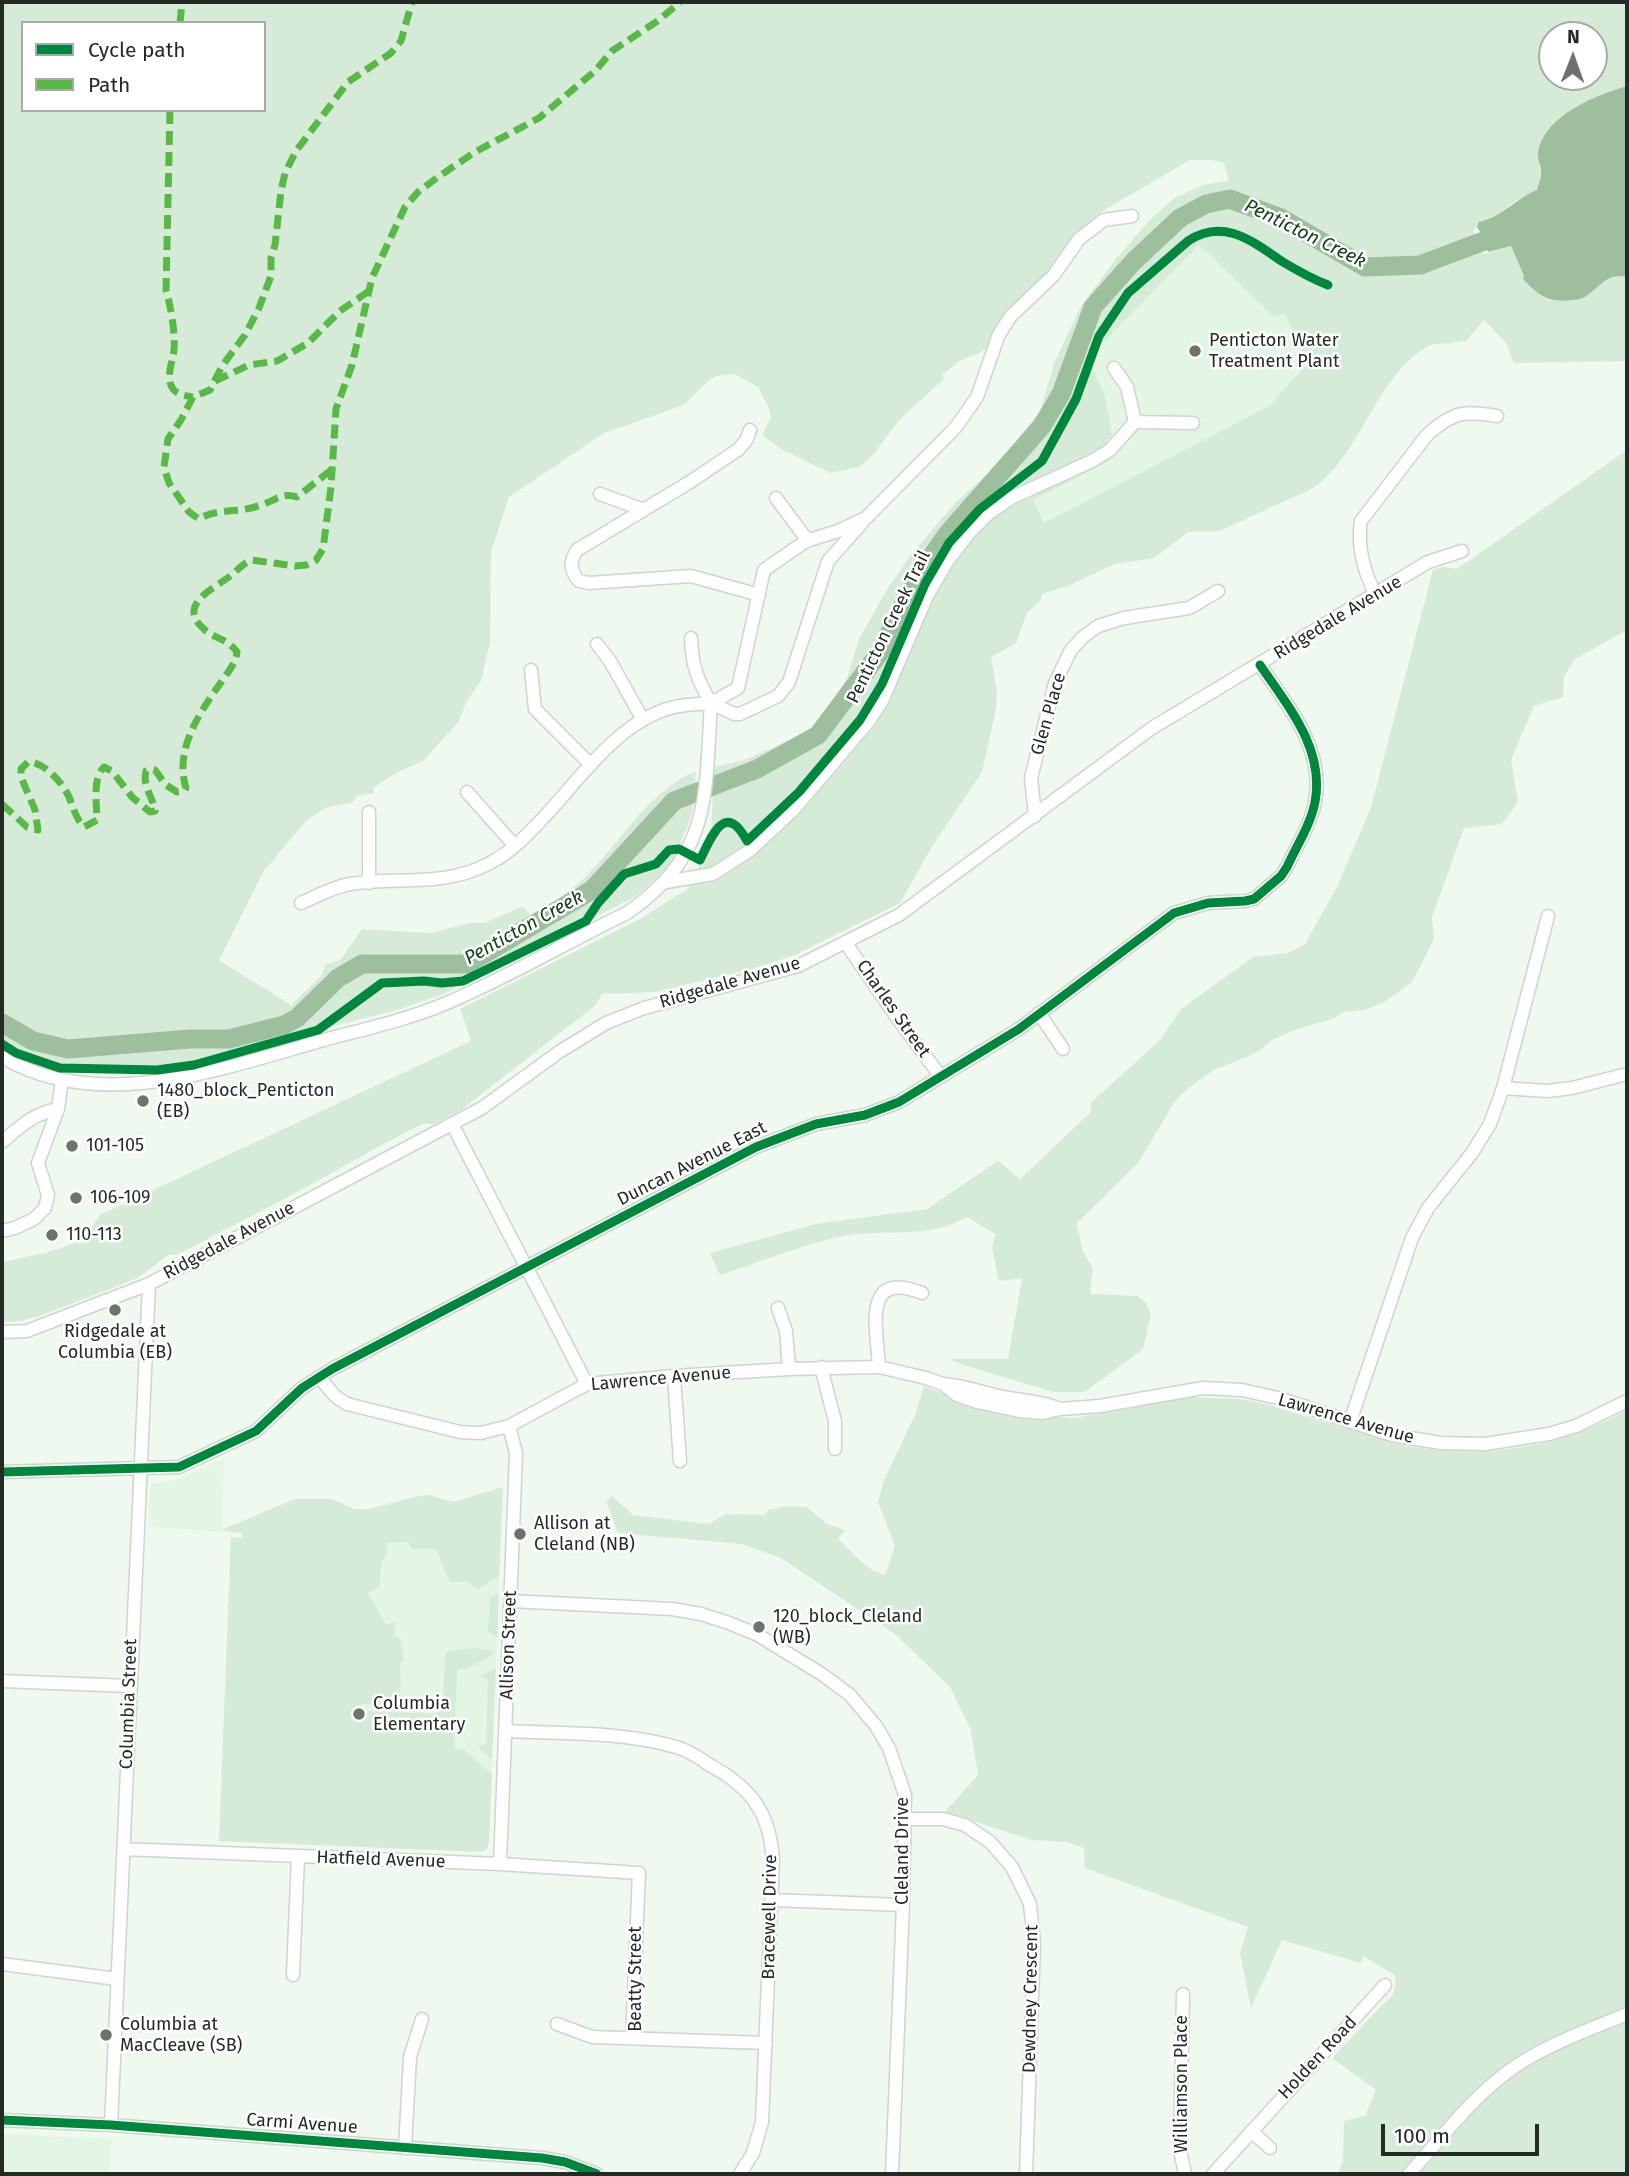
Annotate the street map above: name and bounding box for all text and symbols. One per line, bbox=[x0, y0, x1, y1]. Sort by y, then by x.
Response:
legend bbox=[21, 21, 266, 112]
north arrow bbox=[1538, 21, 1608, 91]
text: N bbox=[1567, 25, 1580, 48]
text: Cycle path bbox=[88, 37, 186, 63]
text: Path bbox=[88, 72, 130, 98]
water label: Penticton Creek bbox=[1241, 195, 1369, 273]
place label: Penticton Water Treatment Plant bbox=[1209, 330, 1339, 372]
marker: Penticton Water Treatment Plant bbox=[1187, 343, 1203, 359]
street label: Penticton Creek Trail bbox=[843, 547, 935, 707]
street label: Ridgedale Avenue bbox=[1270, 571, 1406, 665]
street label: Glen Place bbox=[1027, 670, 1071, 758]
water label: Penticton Creek bbox=[461, 886, 587, 970]
street label: Ridgedale Avenue bbox=[657, 953, 803, 1013]
street label: Charles Street bbox=[851, 956, 935, 1062]
place label: 1480_block_Penticton (EB) bbox=[157, 1080, 334, 1122]
marker: 1480_block_Penticton (EB) bbox=[135, 1093, 151, 1109]
street label: Duncan Avenue East bbox=[614, 1117, 770, 1211]
place label: 101-105 bbox=[86, 1135, 144, 1157]
marker: 101-105 bbox=[64, 1138, 80, 1154]
place label: 106-109 bbox=[90, 1187, 151, 1209]
marker: 106-109 bbox=[68, 1190, 84, 1206]
street label: Ridgedale Avenue bbox=[160, 1197, 298, 1285]
place label: 110-113 bbox=[66, 1224, 122, 1246]
marker: 110-113 bbox=[44, 1227, 60, 1243]
marker: Ridgedale at Columbia (EB) bbox=[107, 1302, 123, 1318]
place label: Ridgedale at Columbia (EB) bbox=[58, 1321, 172, 1364]
street label: Lawrence Avenue bbox=[590, 1362, 732, 1396]
street label: Lawrence Avenue bbox=[1275, 1389, 1417, 1449]
place label: Allison at Cleland (NB) bbox=[534, 1513, 635, 1556]
marker: Allison at Cleland (NB) bbox=[512, 1526, 528, 1542]
street label: Allison Street bbox=[496, 1590, 522, 1700]
place label: 120_block_Cleland (WB) bbox=[773, 1606, 923, 1648]
marker: 120_block_Cleland (WB) bbox=[751, 1619, 767, 1635]
street label: Columbia Street bbox=[116, 1638, 142, 1770]
place label: Columbia Elementary bbox=[373, 1693, 465, 1736]
marker: Columbia Elementary bbox=[351, 1706, 367, 1722]
street label: Cleland Drive bbox=[892, 1797, 914, 1905]
street label: Hatfield Avenue bbox=[316, 1847, 446, 1873]
street label: Bracewell Drive bbox=[758, 1854, 782, 1980]
street label: Dewdney Crescent bbox=[1019, 1925, 1043, 2073]
street label: Beatty Street bbox=[625, 1926, 647, 2032]
street label: Holden Road bbox=[1274, 2012, 1362, 2104]
place label: Columbia at MacCleave (SB) bbox=[120, 2014, 242, 2056]
street label: Williamson Place bbox=[1171, 2015, 1193, 2153]
marker: Columbia at MacCleave (SB) bbox=[98, 2027, 114, 2043]
street label: Carmi Avenue bbox=[246, 2109, 358, 2139]
scale bar bbox=[1384, 2110, 1542, 2154]
text: 100 m bbox=[1394, 2123, 1450, 2149]

